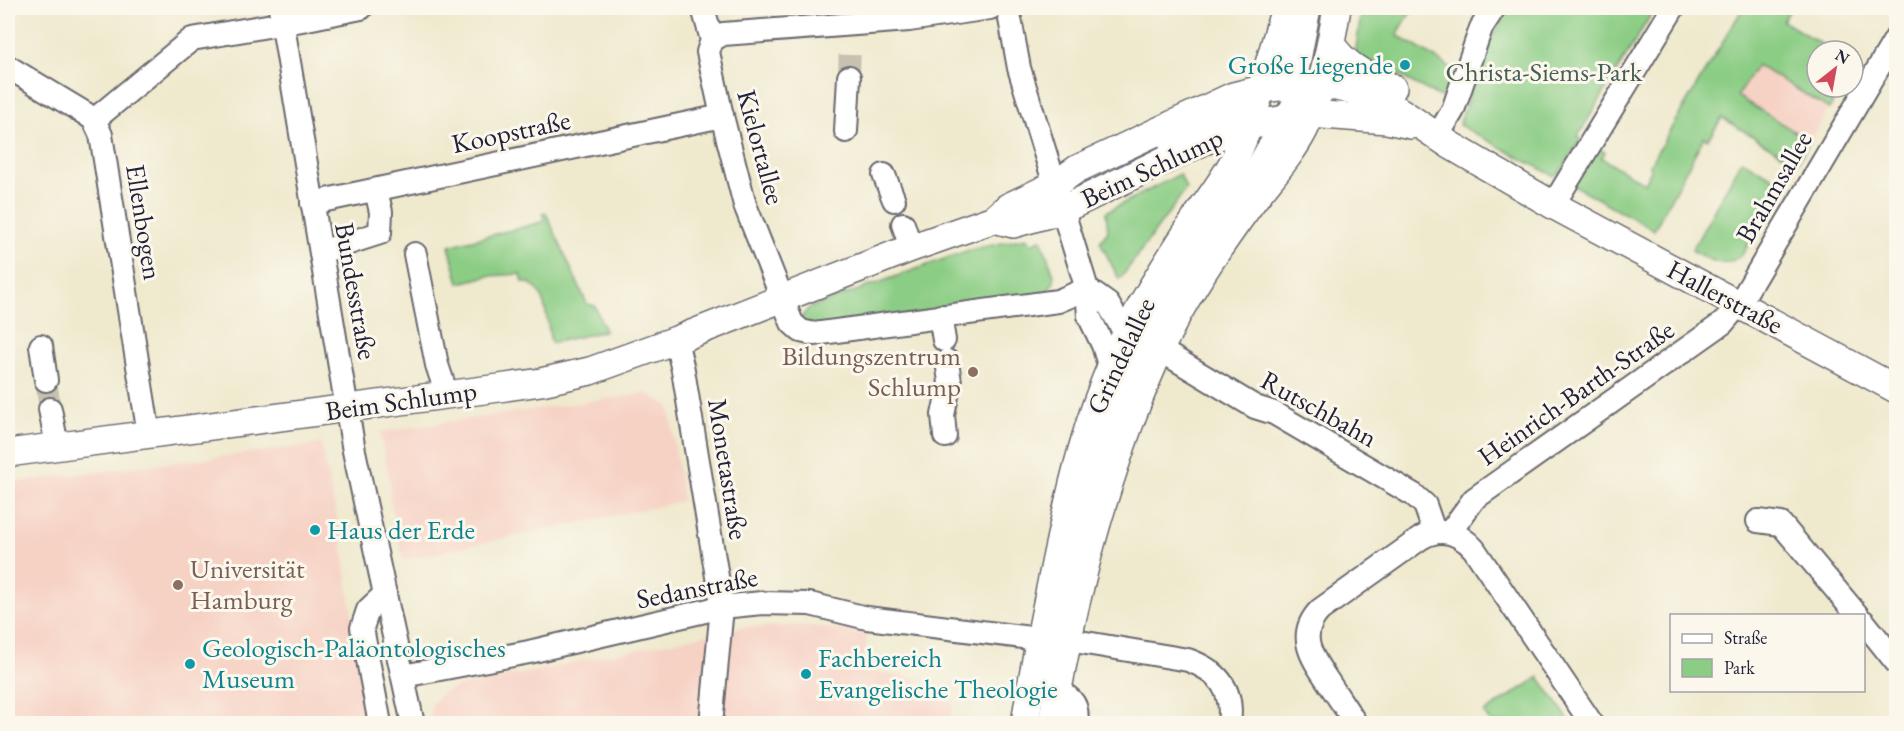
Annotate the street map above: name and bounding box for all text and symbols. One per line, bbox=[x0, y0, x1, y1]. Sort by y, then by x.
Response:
north arrow bbox=[1805, 39, 1865, 99]
text: N bbox=[1832, 44, 1853, 69]
place label: Große Liegende bbox=[1228, 47, 1393, 82]
park label: Christa-Siems-Park bbox=[1446, 54, 1643, 89]
marker: Große Liegende bbox=[1398, 58, 1412, 72]
street label: Kielortallee bbox=[729, 86, 794, 208]
street label: Koopstraße bbox=[448, 102, 573, 161]
street label: Beim Schlump bbox=[1075, 119, 1228, 216]
street label: Brahmsallee bbox=[1727, 124, 1820, 249]
street label: Ellenbogen bbox=[118, 162, 171, 282]
street label: Bundesstraße bbox=[327, 220, 386, 362]
street label: Hallerstraße bbox=[1661, 251, 1789, 342]
street label: Grindelallee bbox=[1078, 292, 1163, 420]
street label: Heinrich-Barth-Straße bbox=[1471, 312, 1681, 473]
place label: Bildungszentrum Schlump bbox=[782, 338, 961, 404]
street label: Rutschbahn bbox=[1255, 362, 1384, 455]
marker: Bildungszentrum Schlump bbox=[966, 365, 980, 379]
street label: Beim Schlump bbox=[323, 373, 479, 428]
street label: Monetastraße bbox=[700, 396, 757, 542]
place label: Haus der Erde bbox=[327, 512, 475, 547]
marker: Haus der Erde bbox=[308, 523, 322, 537]
place label: Universität Hamburg bbox=[190, 551, 305, 617]
street label: Sedanstraße bbox=[633, 559, 760, 616]
marker: Universität Hamburg bbox=[171, 578, 185, 592]
legend bbox=[1670, 614, 1865, 692]
text: Straße bbox=[1724, 626, 1767, 649]
place label: Geologisch-Paläontologisches Museum bbox=[202, 630, 506, 696]
place label: Fachbereich Evangelische Theologie bbox=[818, 640, 1058, 706]
text: Park bbox=[1724, 656, 1755, 679]
marker: Geologisch-Paläontologisches Museum bbox=[183, 657, 197, 671]
marker: Fachbereich Evangelische Theologie bbox=[799, 667, 813, 681]

